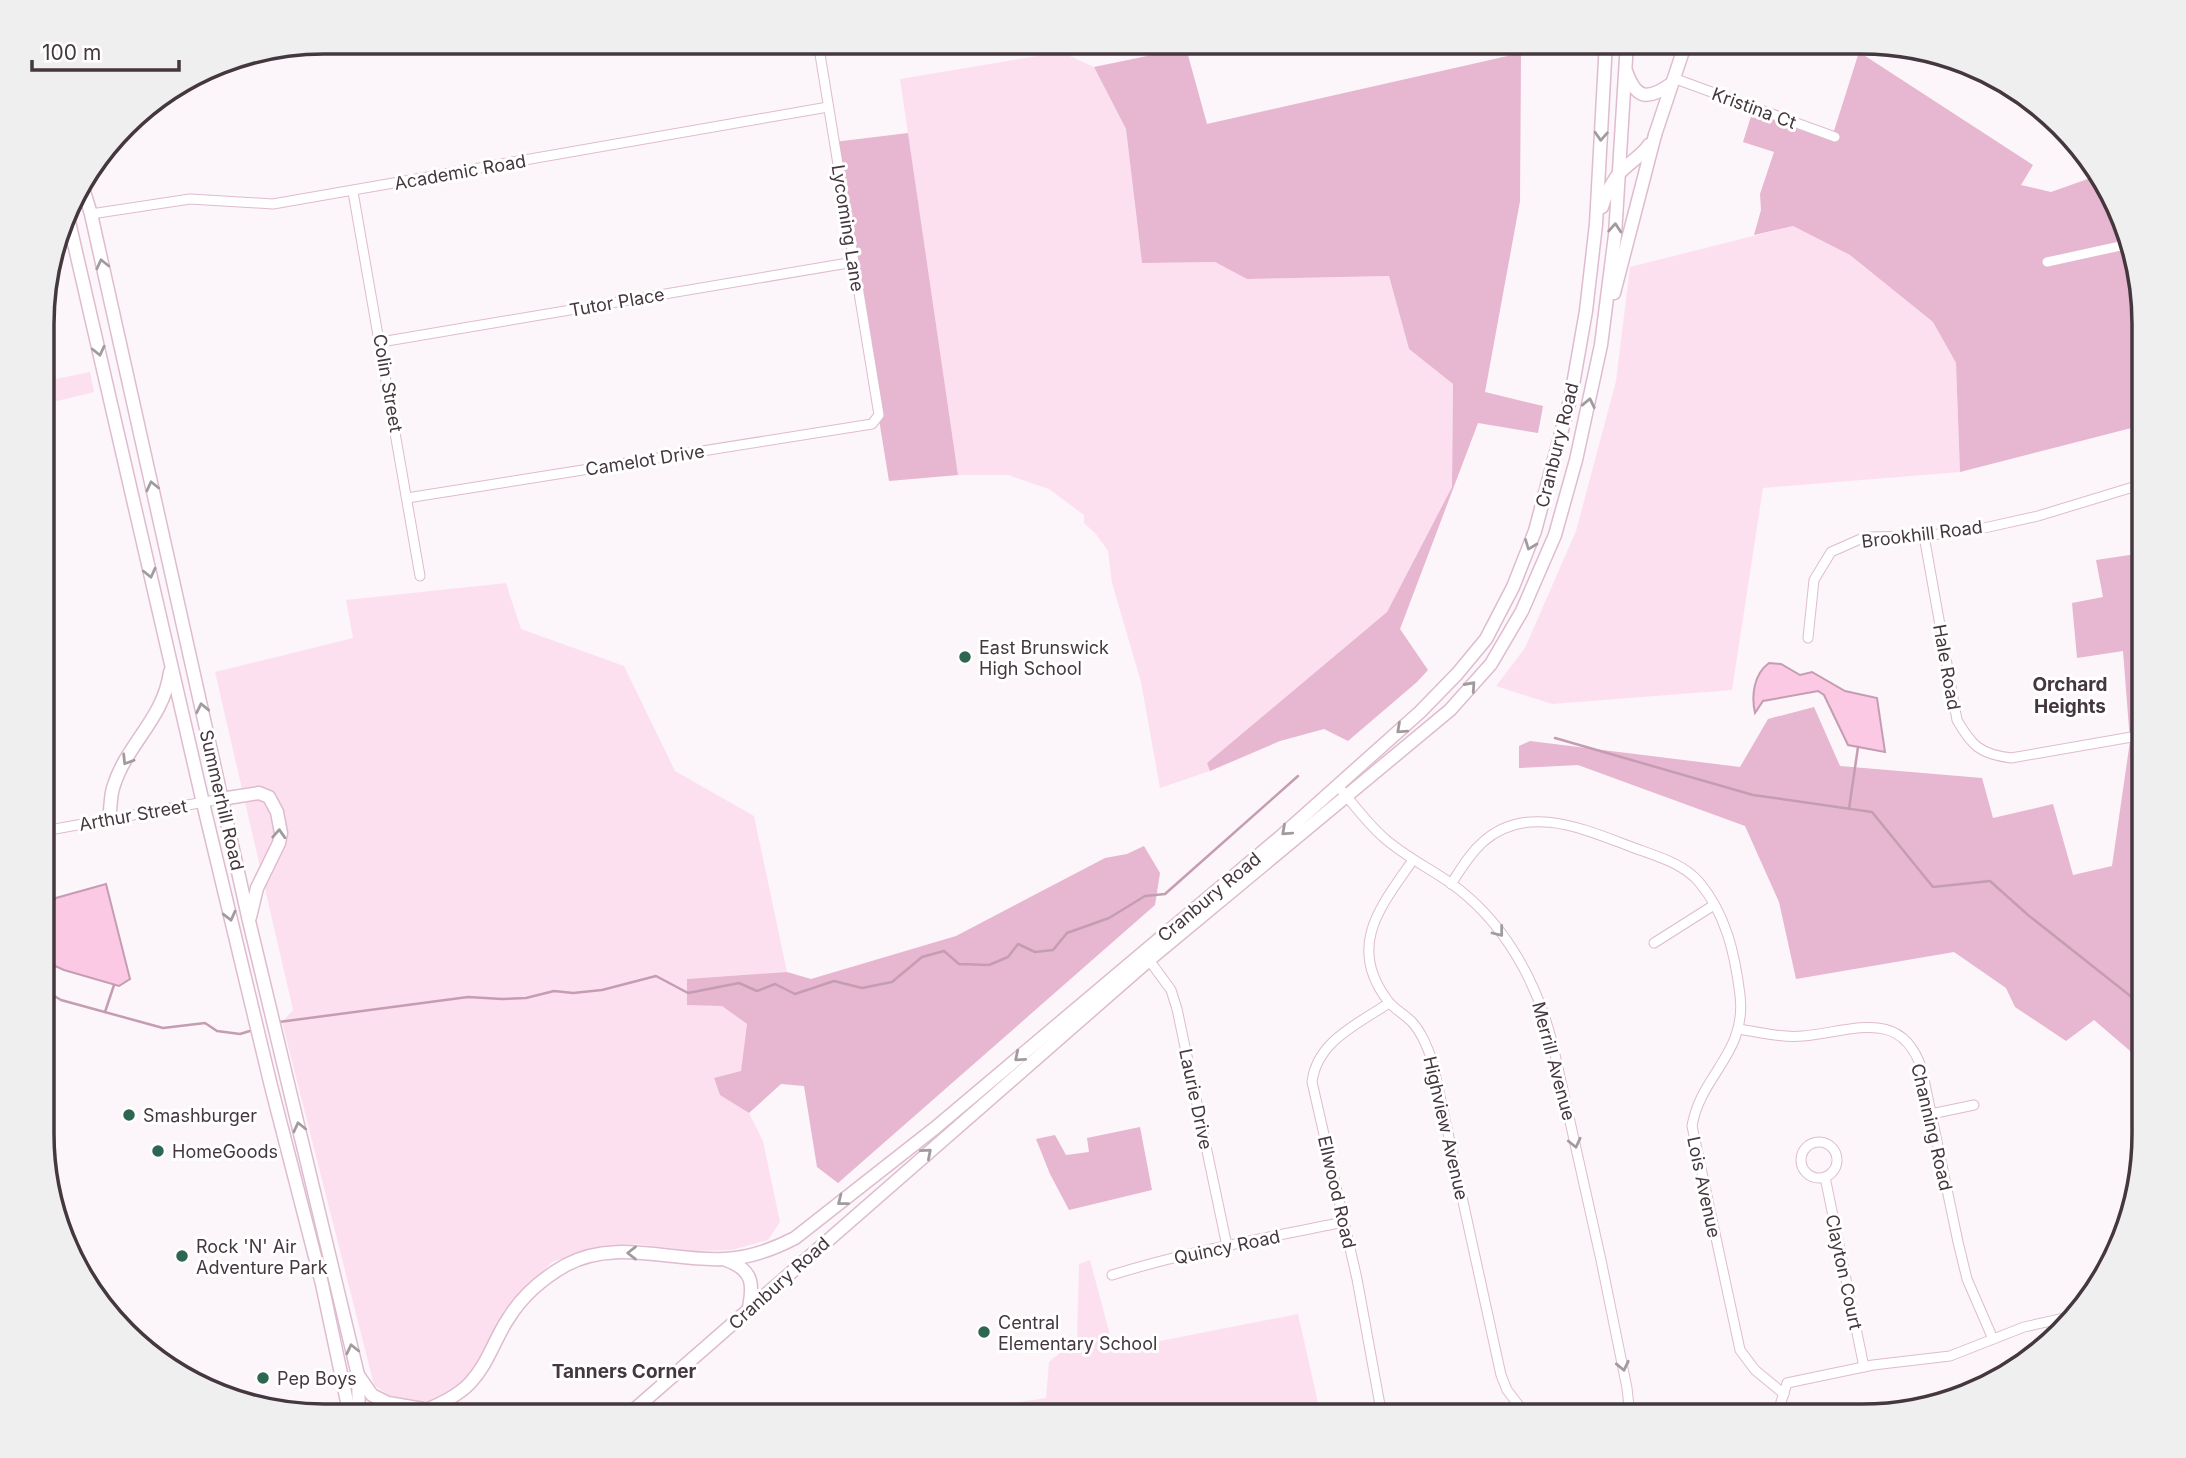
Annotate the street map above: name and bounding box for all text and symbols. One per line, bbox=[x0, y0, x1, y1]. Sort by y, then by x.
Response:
scale bar bbox=[32, 28, 178, 72]
text: 100 m bbox=[42, 40, 101, 65]
street label: Kristina Ct bbox=[1709, 83, 1799, 133]
one-way arrow bbox=[1593, 131, 1608, 142]
street label: Academic Road bbox=[392, 150, 528, 194]
street label: Lycoming Lane bbox=[828, 163, 868, 293]
one-way arrow bbox=[1607, 222, 1622, 233]
one-way arrow bbox=[96, 258, 110, 270]
street label: Tutor Place bbox=[568, 283, 666, 321]
street label: Colin Street bbox=[369, 332, 407, 434]
one-way arrow bbox=[91, 345, 105, 357]
street label: Cranbury Road bbox=[1531, 380, 1583, 510]
one-way arrow bbox=[1581, 397, 1596, 409]
street label: Camelot Drive bbox=[584, 440, 706, 480]
one-way arrow bbox=[146, 480, 160, 492]
street label: Brookhill Road bbox=[1860, 516, 1984, 552]
one-way arrow bbox=[1524, 539, 1538, 551]
one-way arrow bbox=[142, 567, 156, 579]
street label: Hale Road bbox=[1929, 622, 1965, 712]
place label: East Brunswick High School bbox=[979, 637, 1109, 679]
marker: East Brunswick High School bbox=[957, 649, 973, 665]
district label: Orchard Heights bbox=[2032, 673, 2108, 718]
one-way arrow bbox=[1463, 682, 1475, 695]
one-way arrow bbox=[195, 702, 210, 714]
one-way arrow bbox=[1396, 721, 1409, 733]
street label: Summerhill Road bbox=[196, 728, 248, 872]
one-way arrow bbox=[122, 752, 135, 765]
street label: Arthur Street bbox=[77, 795, 189, 835]
one-way arrow bbox=[1282, 823, 1295, 836]
one-way arrow bbox=[271, 828, 286, 839]
street label: Cranbury Road bbox=[1153, 848, 1265, 946]
one-way arrow bbox=[222, 910, 237, 922]
one-way arrow bbox=[1491, 923, 1503, 936]
street label: Merrill Avenue bbox=[1528, 999, 1580, 1123]
street label: Laurie Drive bbox=[1175, 1047, 1217, 1151]
one-way arrow bbox=[1014, 1049, 1027, 1061]
street label: Highview Avenue bbox=[1419, 1054, 1473, 1202]
street label: Channing Road bbox=[1907, 1061, 1957, 1193]
place label: Smashburger bbox=[143, 1105, 257, 1126]
marker: Smashburger bbox=[121, 1107, 137, 1123]
one-way arrow bbox=[293, 1121, 307, 1133]
street label: Ellwood Road bbox=[1314, 1134, 1360, 1250]
street label: Lois Avenue bbox=[1683, 1134, 1725, 1240]
one-way arrow bbox=[1566, 1137, 1581, 1149]
place label: HomeGoods bbox=[172, 1141, 278, 1162]
marker: HomeGoods bbox=[150, 1143, 166, 1159]
one-way arrow bbox=[919, 1149, 932, 1161]
one-way arrow bbox=[838, 1192, 850, 1205]
street label: Clayton Court bbox=[1822, 1212, 1867, 1332]
street label: Quincy Road bbox=[1172, 1226, 1282, 1268]
street label: Cranbury Road bbox=[724, 1232, 834, 1334]
place label: Rock 'N' Air Adventure Park bbox=[196, 1236, 328, 1278]
one-way arrow bbox=[626, 1245, 637, 1261]
marker: Rock 'N' Air Adventure Park bbox=[174, 1248, 190, 1264]
place label: Central Elementary School bbox=[998, 1312, 1157, 1354]
marker: Central Elementary School bbox=[976, 1324, 992, 1340]
one-way arrow bbox=[345, 1343, 360, 1355]
district label: Tanners Corner bbox=[552, 1360, 697, 1383]
one-way arrow bbox=[1614, 1360, 1629, 1372]
place label: Pep Boys bbox=[277, 1368, 357, 1389]
marker: Pep Boys bbox=[255, 1370, 271, 1386]

